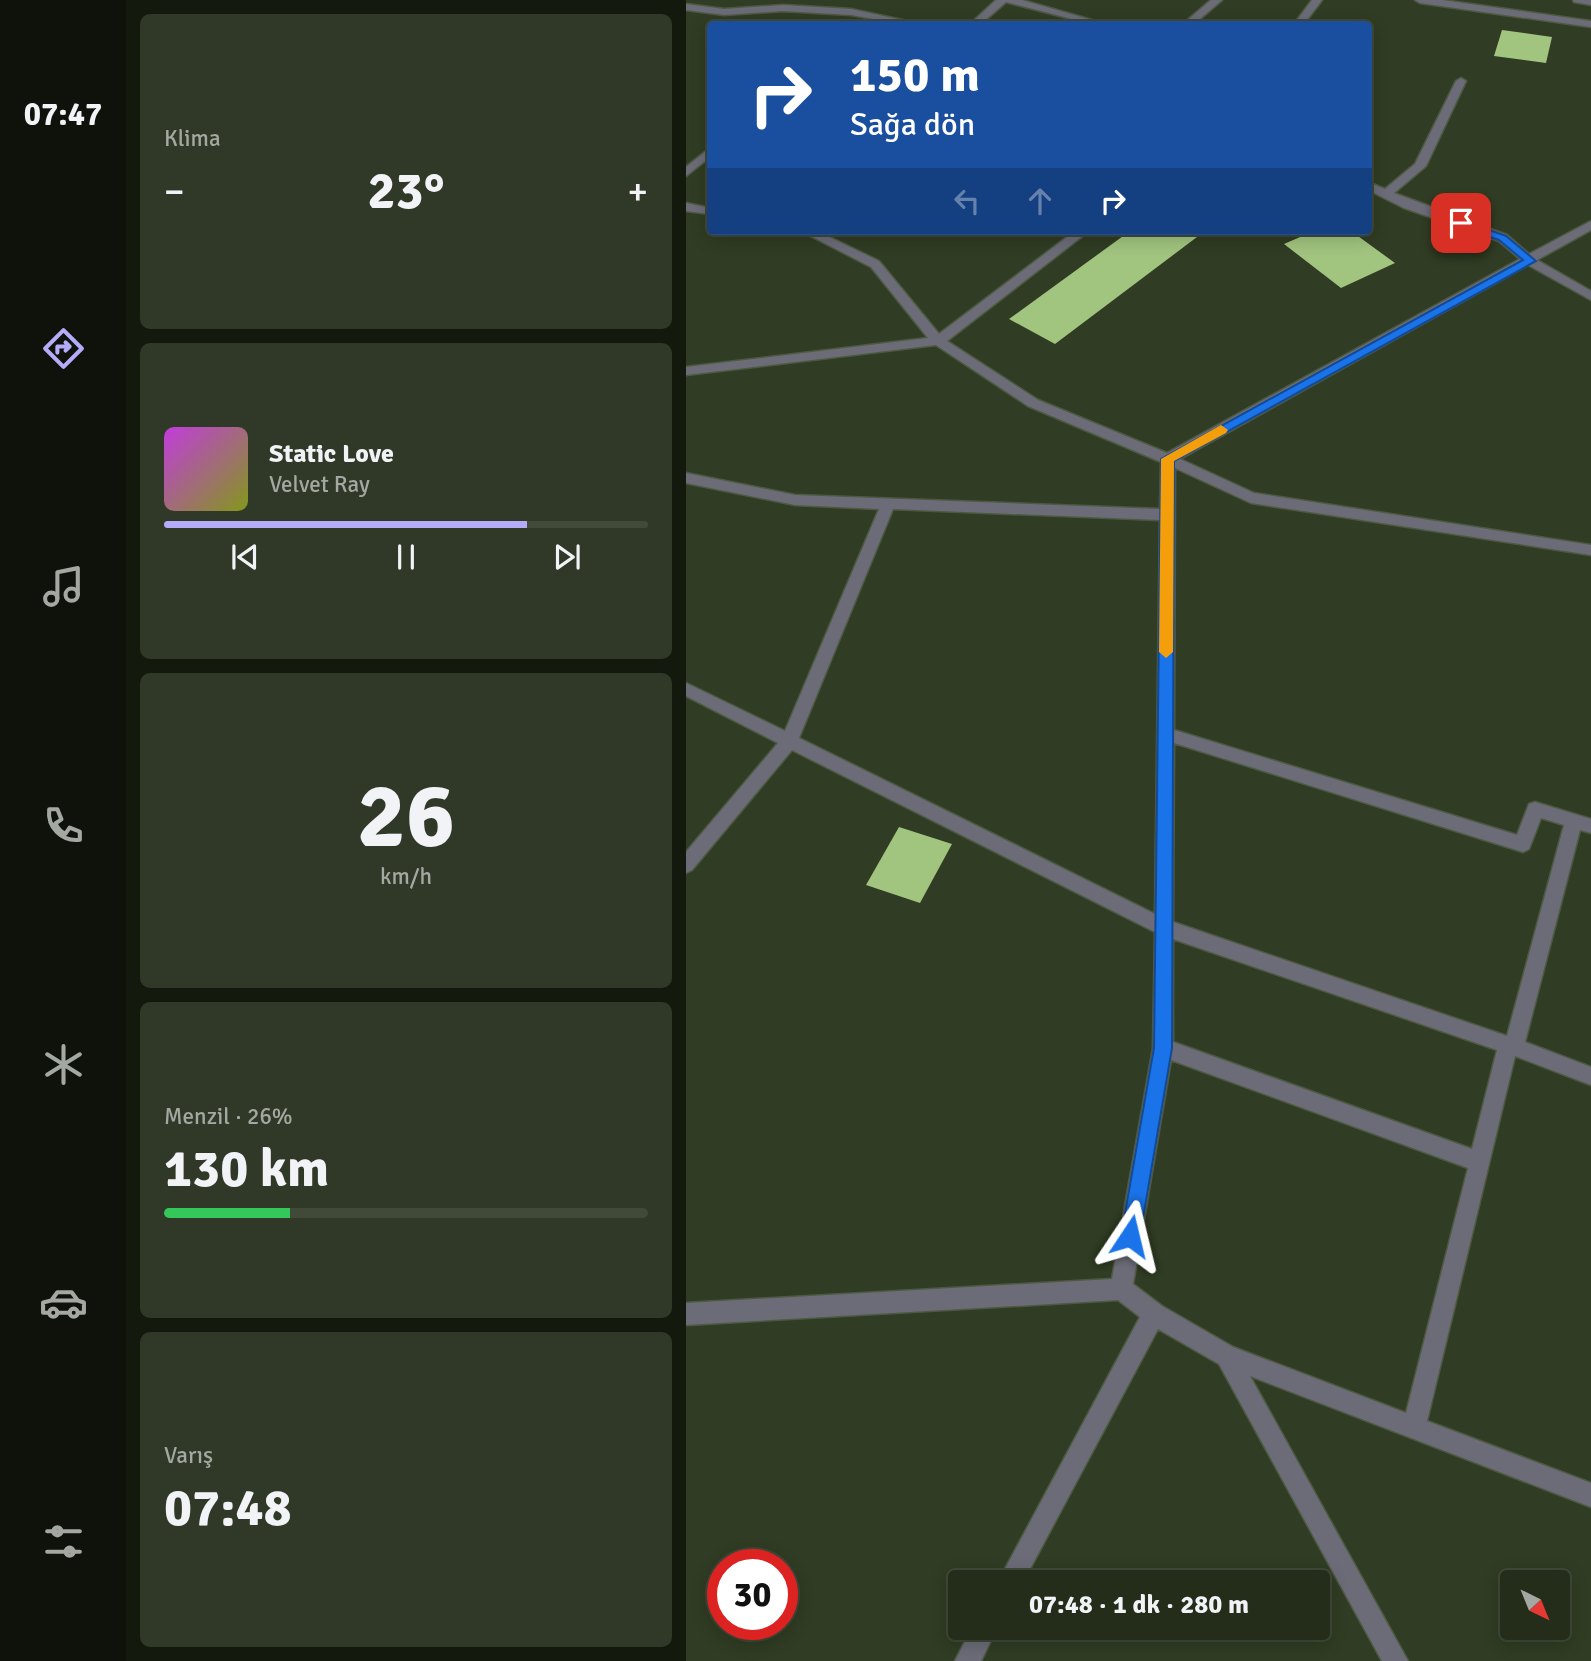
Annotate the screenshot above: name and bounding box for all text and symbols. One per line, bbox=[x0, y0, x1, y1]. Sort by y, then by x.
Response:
text: 150 m bbox=[850, 45, 980, 105]
icon: right bbox=[735, 49, 826, 140]
text: 07:47 bbox=[24, 95, 102, 134]
text: Sağa dön bbox=[850, 105, 975, 144]
text: Klima bbox=[164, 124, 221, 153]
text: 23° bbox=[368, 159, 444, 223]
text: − bbox=[164, 168, 185, 215]
text: + bbox=[627, 168, 648, 215]
icon: left bbox=[948, 182, 986, 220]
icon: ahead bbox=[1021, 182, 1059, 220]
icon: right bbox=[1094, 182, 1132, 220]
pin bbox=[1431, 193, 1491, 253]
icon: arrive bbox=[1442, 204, 1480, 242]
icon: directions bbox=[39, 324, 88, 373]
text: Static Love bbox=[269, 438, 394, 470]
text: Velvet Ray bbox=[269, 470, 370, 499]
icon: previous bbox=[226, 538, 264, 576]
icon: pause bbox=[387, 538, 425, 576]
icon: next bbox=[548, 538, 586, 576]
icon: music bbox=[39, 562, 88, 611]
text: 26 bbox=[357, 760, 455, 873]
icon: phone bbox=[39, 801, 88, 850]
text: km/h bbox=[380, 862, 432, 891]
icon: climate bbox=[39, 1040, 88, 1089]
text: Menzil · 26% bbox=[164, 1102, 293, 1131]
text: 130 km bbox=[164, 1137, 329, 1201]
position arrow bbox=[1093, 1199, 1167, 1273]
icon: car bbox=[39, 1278, 88, 1327]
text: Varış bbox=[164, 1441, 213, 1470]
text: 07:48 bbox=[164, 1476, 292, 1540]
icon: filters bbox=[39, 1517, 88, 1566]
speed limit sign: 30 bbox=[707, 1549, 798, 1640]
north arrow bbox=[1500, 1570, 1570, 1640]
map controls bbox=[1500, 1570, 1570, 1640]
text: 07:48 · 1 dk · 280 m bbox=[1029, 1589, 1249, 1621]

